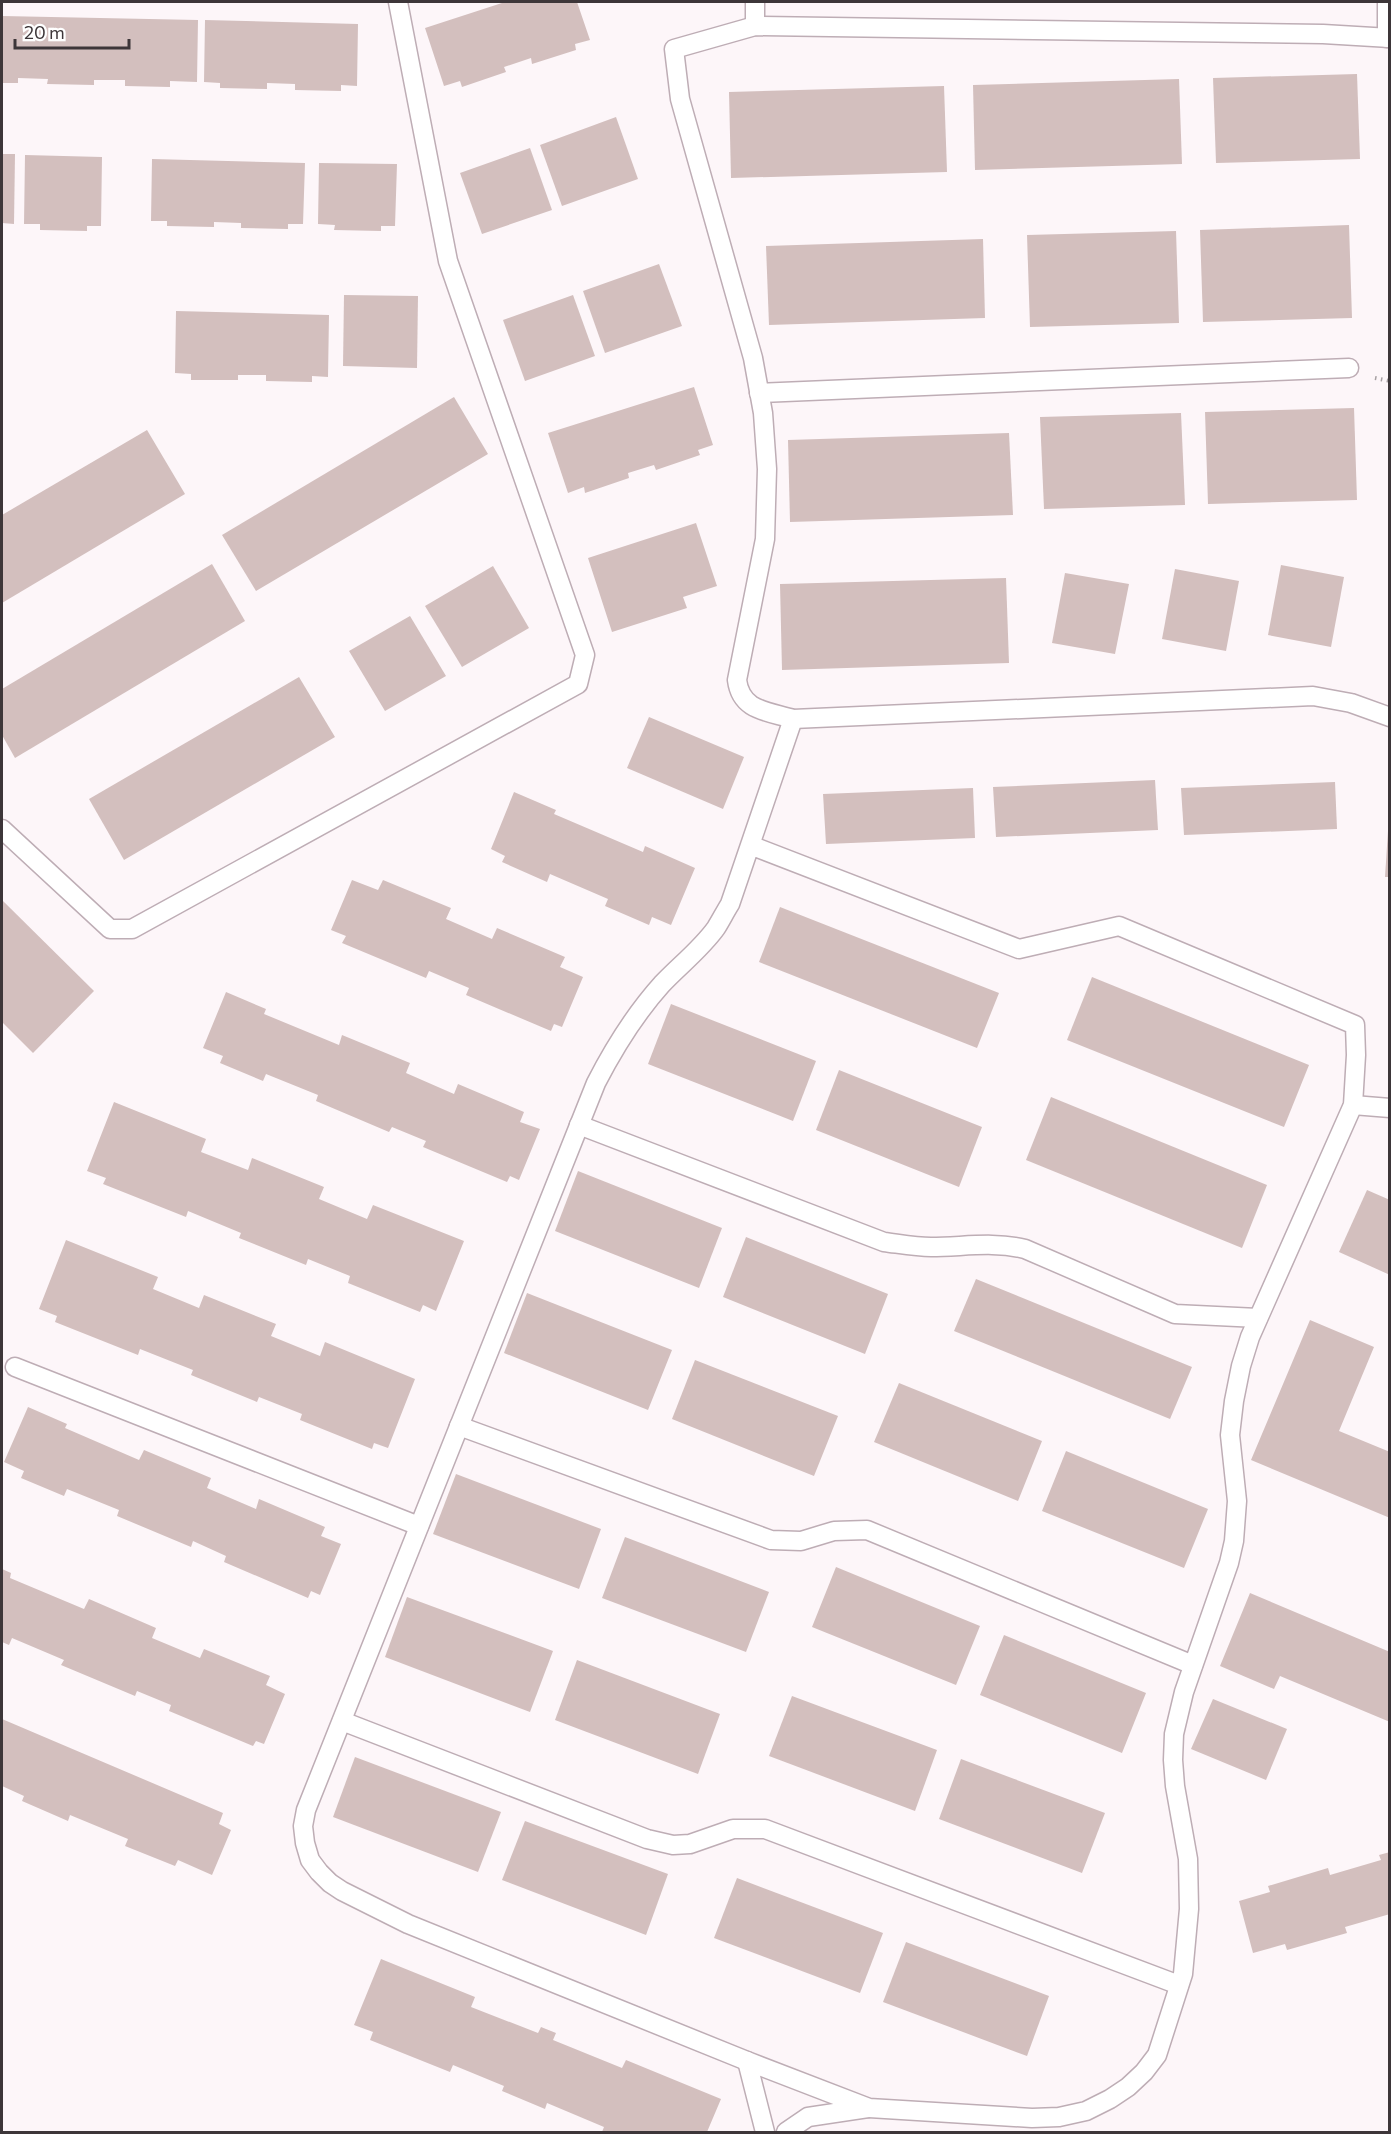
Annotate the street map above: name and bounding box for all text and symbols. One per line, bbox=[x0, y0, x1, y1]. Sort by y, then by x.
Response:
scale bar bbox=[15, 12, 129, 50]
text: 20 m bbox=[24, 21, 65, 43]

